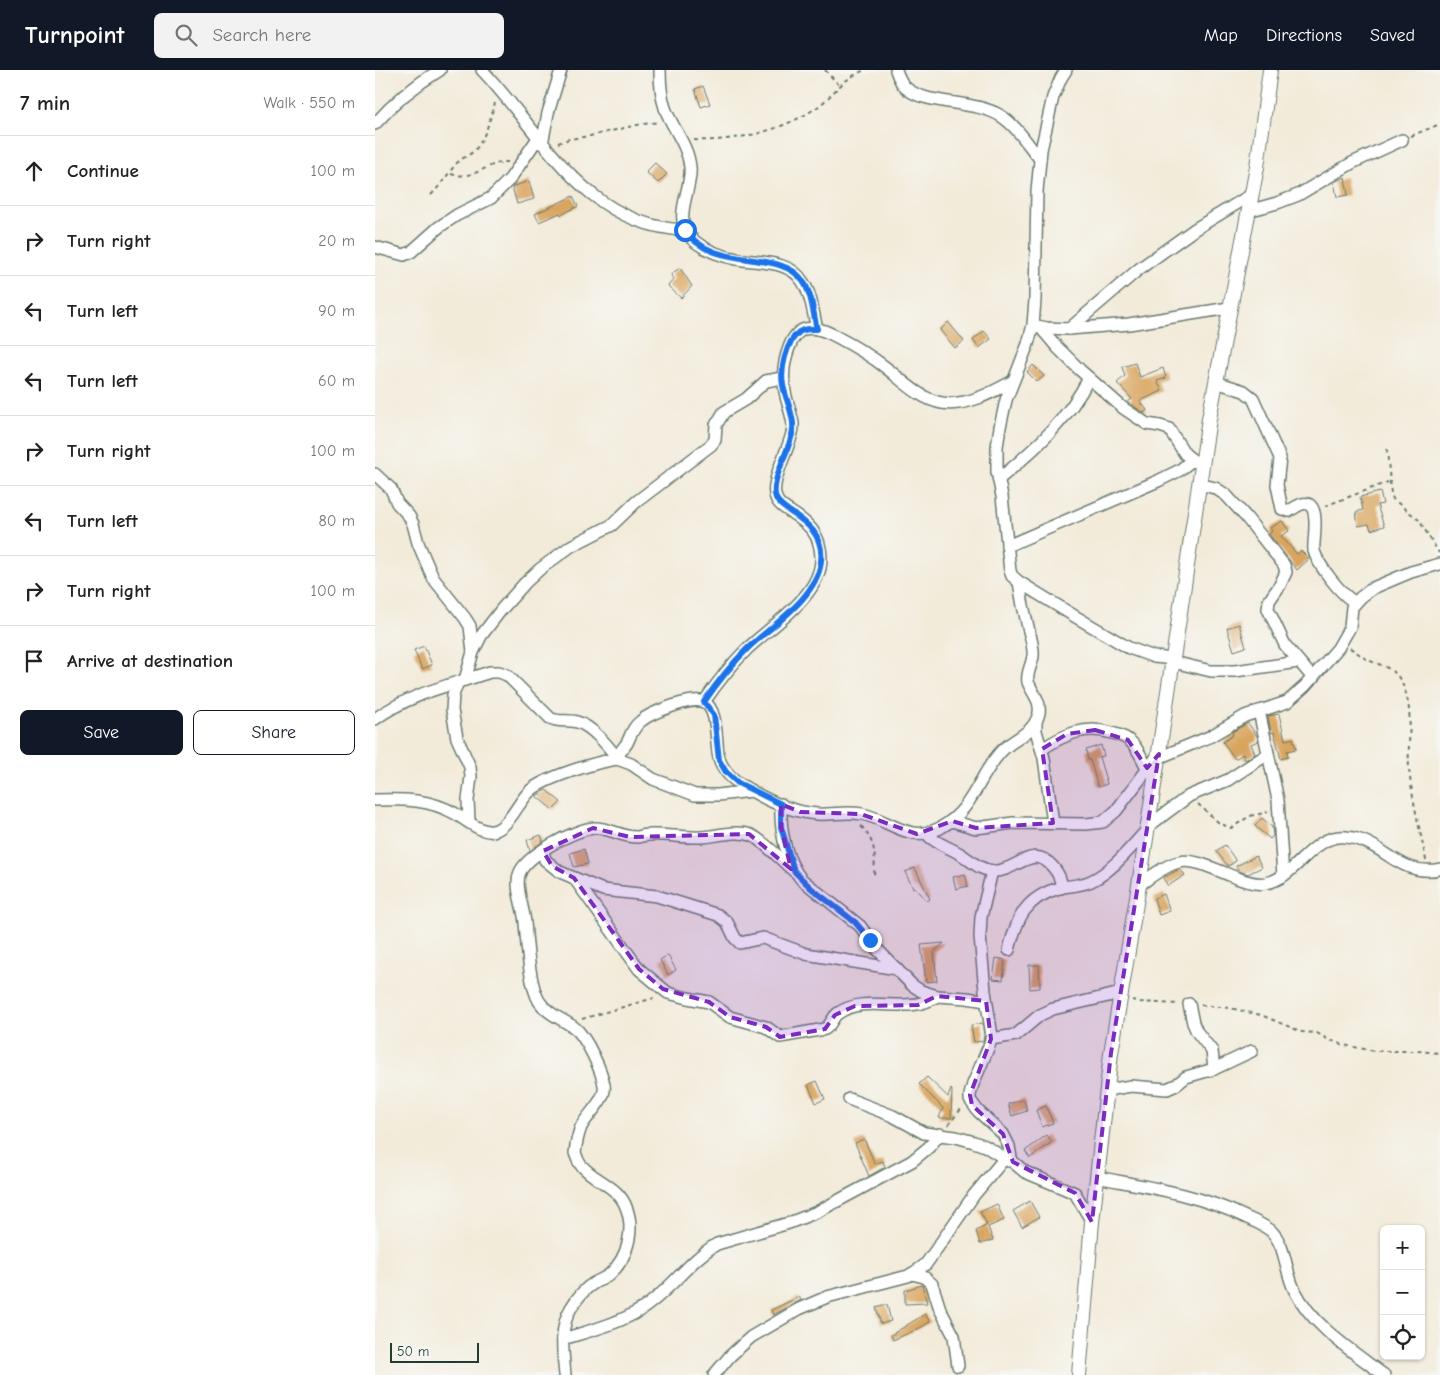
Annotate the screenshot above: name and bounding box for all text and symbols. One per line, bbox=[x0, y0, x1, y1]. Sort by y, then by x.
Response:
search box bbox=[154, 13, 504, 58]
text: Turnpoint bbox=[25, 21, 124, 49]
icon: search bbox=[172, 21, 200, 49]
text: Search here bbox=[212, 24, 311, 46]
text: Map bbox=[1204, 25, 1238, 46]
text: Directions bbox=[1266, 25, 1342, 46]
text: Saved bbox=[1370, 25, 1415, 46]
text: 7 min bbox=[20, 91, 70, 115]
text: Walk · 550 m bbox=[264, 94, 355, 112]
icon: ahead bbox=[20, 157, 48, 185]
text: Continue bbox=[67, 160, 139, 182]
text: 100 m bbox=[311, 162, 355, 180]
route start bbox=[674, 219, 697, 242]
icon: right bbox=[20, 227, 48, 255]
text: Turn right bbox=[67, 230, 151, 252]
text: 20 m bbox=[318, 232, 355, 250]
icon: left bbox=[20, 297, 48, 325]
text: Turn left bbox=[67, 300, 138, 322]
text: 90 m bbox=[318, 302, 355, 320]
icon: left bbox=[20, 367, 48, 395]
text: Turn left bbox=[67, 370, 138, 392]
text: 60 m bbox=[318, 372, 355, 390]
icon: right bbox=[20, 437, 48, 465]
text: Turn right bbox=[67, 440, 151, 462]
text: 100 m bbox=[311, 442, 355, 460]
icon: left bbox=[20, 507, 48, 535]
text: Turn left bbox=[67, 510, 138, 532]
text: 80 m bbox=[318, 512, 355, 530]
icon: right bbox=[20, 577, 48, 605]
text: Turn right bbox=[67, 580, 151, 602]
text: 100 m bbox=[311, 582, 355, 600]
icon: arrive bbox=[20, 647, 48, 675]
text: Arrive at destination bbox=[67, 650, 233, 672]
button: Save bbox=[20, 710, 183, 755]
button: Share bbox=[193, 710, 355, 755]
route end bbox=[859, 929, 882, 952]
map controls bbox=[1380, 1225, 1425, 1360]
button: + bbox=[1380, 1225, 1425, 1270]
button: − bbox=[1380, 1270, 1425, 1315]
button: locate bbox=[1380, 1315, 1425, 1360]
scale bar bbox=[390, 1340, 479, 1363]
text: 50 m bbox=[397, 1343, 429, 1360]

